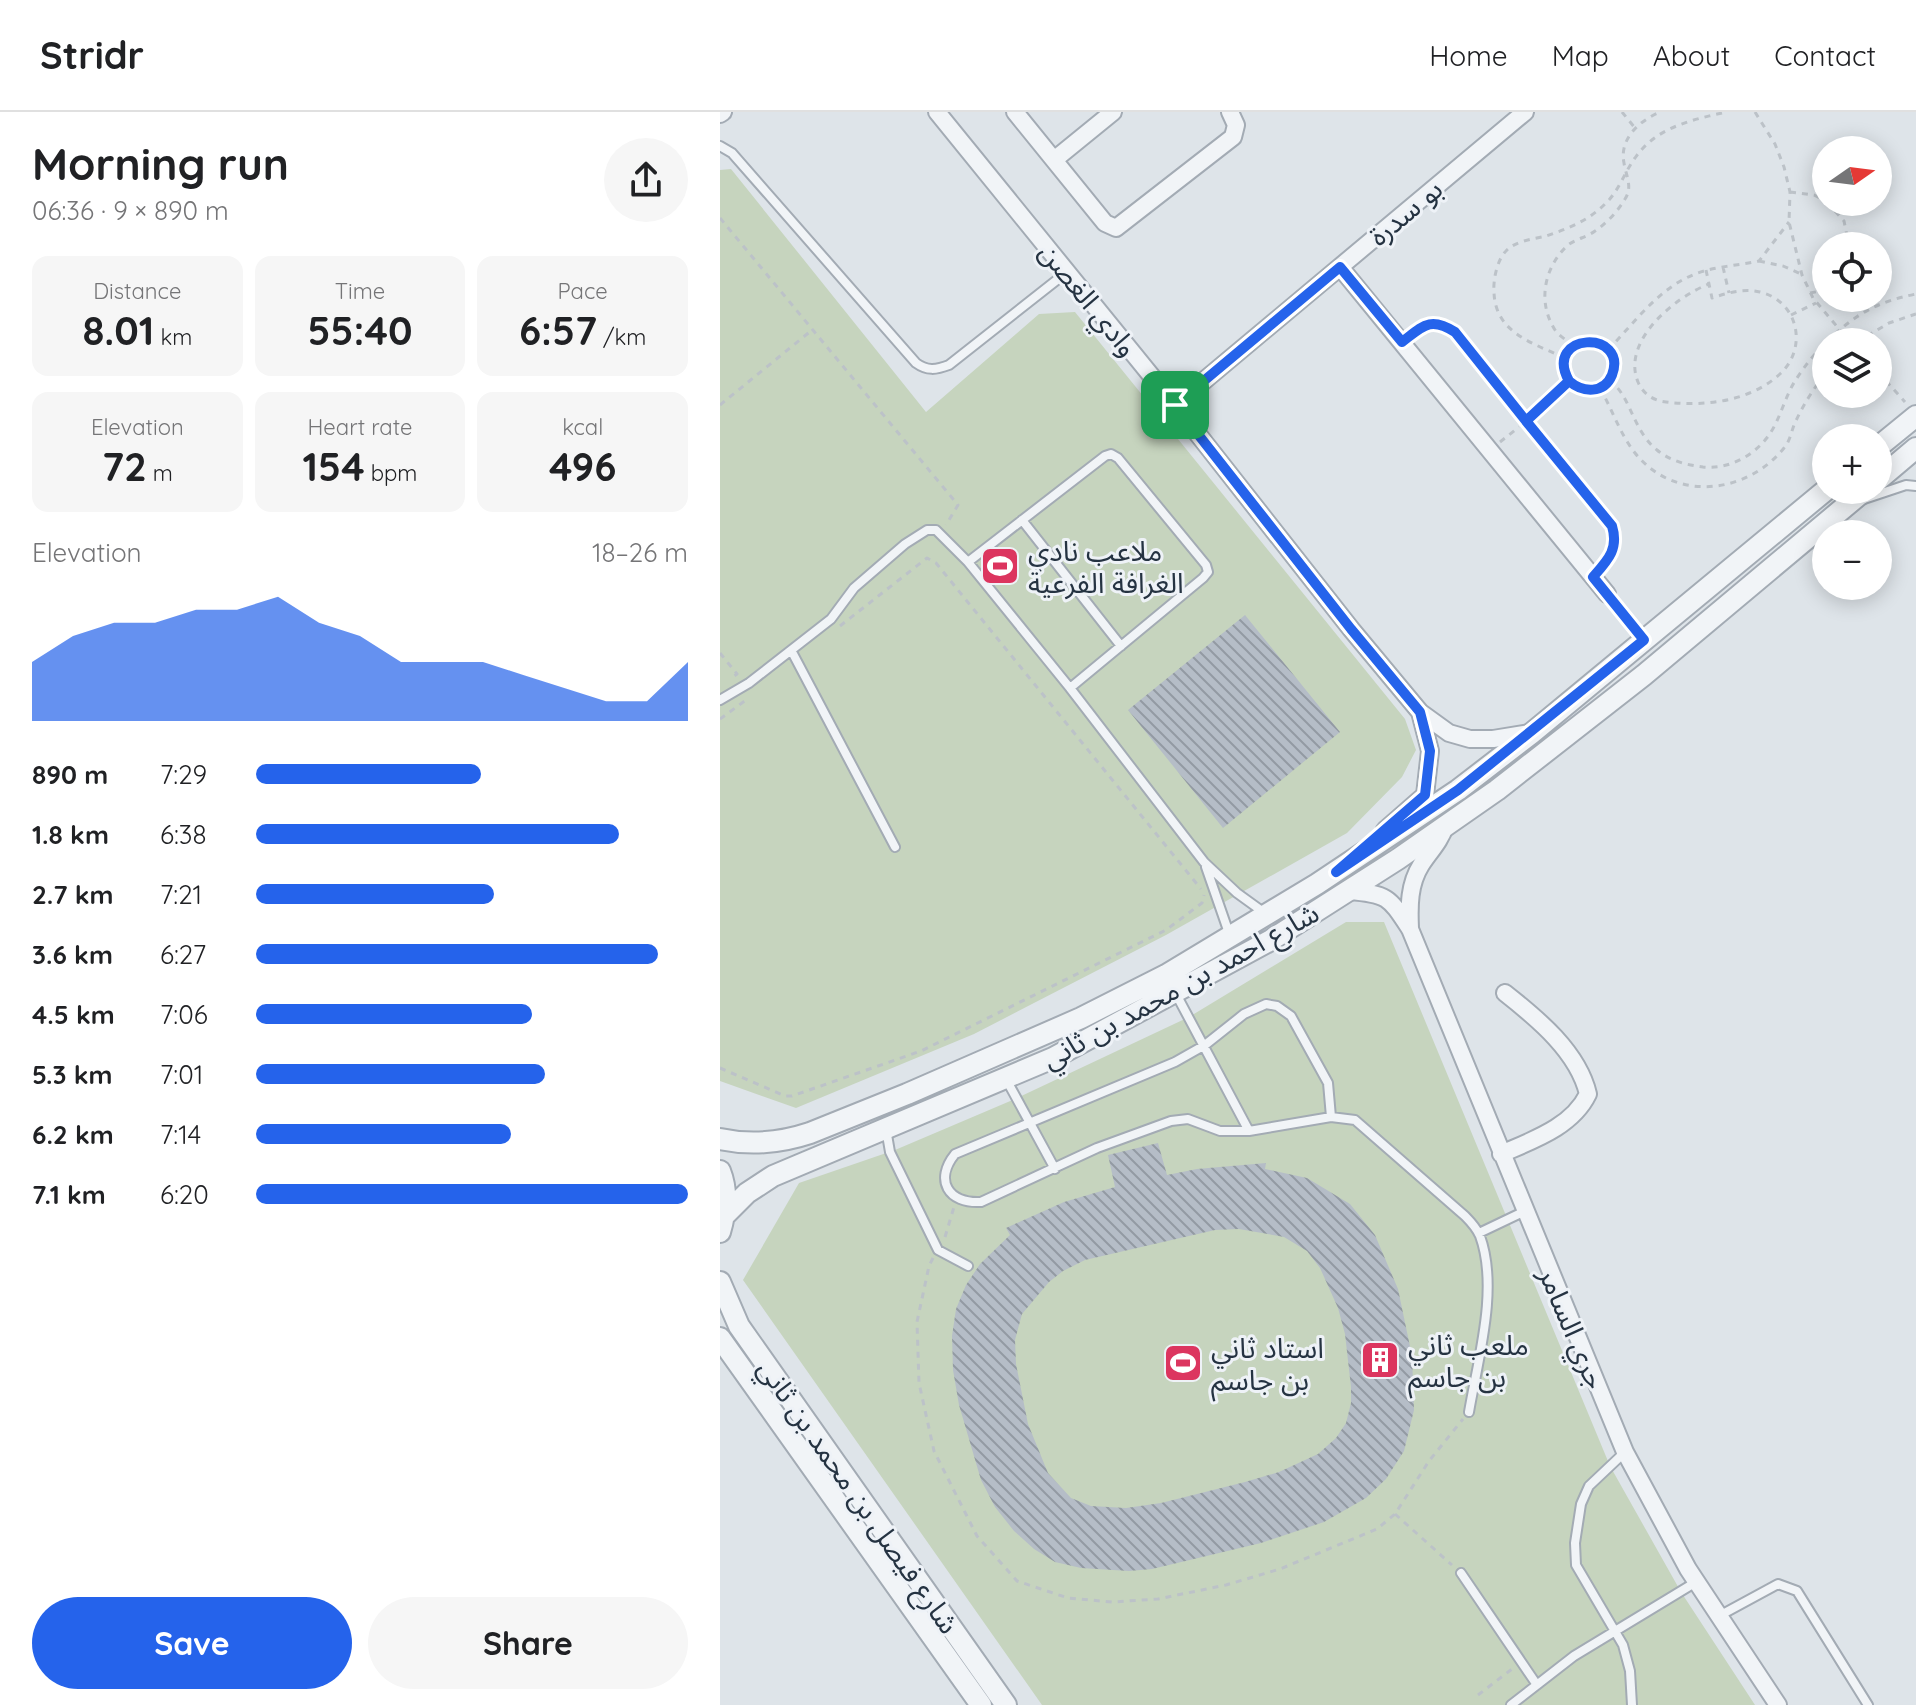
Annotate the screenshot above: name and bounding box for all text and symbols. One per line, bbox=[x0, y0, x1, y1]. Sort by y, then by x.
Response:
text: Stridr bbox=[40, 31, 144, 79]
text: Home bbox=[1429, 38, 1508, 73]
text: Map bbox=[1552, 38, 1609, 73]
text: About bbox=[1653, 38, 1730, 73]
text: Contact bbox=[1774, 38, 1876, 73]
text: Morning run bbox=[32, 136, 289, 191]
north arrow bbox=[1812, 136, 1892, 216]
map controls bbox=[1812, 136, 1892, 600]
button: share bbox=[604, 138, 688, 222]
street label: بو سدرة bbox=[1361, 171, 1449, 253]
text: 06:36 · 9 × 890 m bbox=[32, 194, 229, 227]
button: locate bbox=[1812, 232, 1892, 312]
street label: وادي الغصن bbox=[1029, 235, 1146, 366]
text: Distance bbox=[93, 277, 181, 305]
text: Time bbox=[335, 277, 385, 305]
text: Pace bbox=[558, 277, 608, 305]
text: 8.01 bbox=[82, 305, 154, 355]
text: 55:40 bbox=[307, 305, 413, 355]
text: 6:57 bbox=[519, 305, 597, 355]
text: km bbox=[154, 323, 192, 351]
text: /km bbox=[597, 323, 646, 351]
button: layers bbox=[1812, 328, 1892, 408]
pin bbox=[1141, 371, 1209, 439]
icon: arrive bbox=[1153, 383, 1197, 427]
text: Elevation bbox=[91, 413, 184, 441]
text: Heart rate bbox=[308, 413, 412, 441]
text: kcal bbox=[562, 413, 603, 441]
button: + bbox=[1812, 424, 1892, 504]
text: 72 bbox=[102, 441, 147, 491]
text: 154 bbox=[303, 441, 365, 491]
text: 496 bbox=[549, 441, 616, 491]
text: m bbox=[147, 459, 173, 487]
text: bpm bbox=[365, 459, 417, 487]
button: − bbox=[1812, 520, 1892, 600]
place label: ملاعب نادي الغرافة الفرعية bbox=[1028, 533, 1184, 600]
text: Elevation bbox=[32, 536, 142, 569]
text: 18–26 m bbox=[592, 536, 688, 569]
sports icon: ملاعب نادي الغرافة الفرعية bbox=[979, 545, 1021, 587]
text: 890 m bbox=[32, 758, 108, 791]
text: 7:29 bbox=[160, 758, 207, 791]
text: 1.8 km bbox=[32, 818, 109, 851]
text: 6:38 bbox=[160, 818, 207, 851]
text: 2.7 km bbox=[32, 878, 114, 911]
text: 7:21 bbox=[160, 878, 202, 911]
street label: شارع احمد بن محمد بن ثاني bbox=[1035, 894, 1327, 1080]
text: 3.6 km bbox=[32, 938, 113, 971]
text: 6:27 bbox=[160, 938, 206, 971]
text: 4.5 km bbox=[32, 998, 115, 1031]
text: 7:06 bbox=[160, 998, 208, 1031]
text: 5.3 km bbox=[32, 1058, 112, 1091]
text: 7:01 bbox=[160, 1058, 203, 1091]
text: 6.2 km bbox=[32, 1118, 114, 1151]
text: 7:14 bbox=[160, 1118, 201, 1151]
text: 7.1 km bbox=[32, 1178, 106, 1211]
text: 6:20 bbox=[160, 1178, 209, 1211]
street label: جري السامر bbox=[1527, 1261, 1614, 1396]
place label: ملعب ثاني بن جاسم bbox=[1408, 1327, 1529, 1399]
place label: استاد ثاني بن جاسم bbox=[1211, 1330, 1324, 1402]
building icon: ملعب ثاني بن جاسم bbox=[1359, 1339, 1401, 1381]
sports icon: استاد ثاني بن جاسم bbox=[1162, 1342, 1204, 1384]
street label: شارع فيصل بن محمد بن ثاني bbox=[747, 1352, 967, 1643]
button: Save bbox=[32, 1597, 352, 1689]
button: Share bbox=[368, 1597, 688, 1689]

